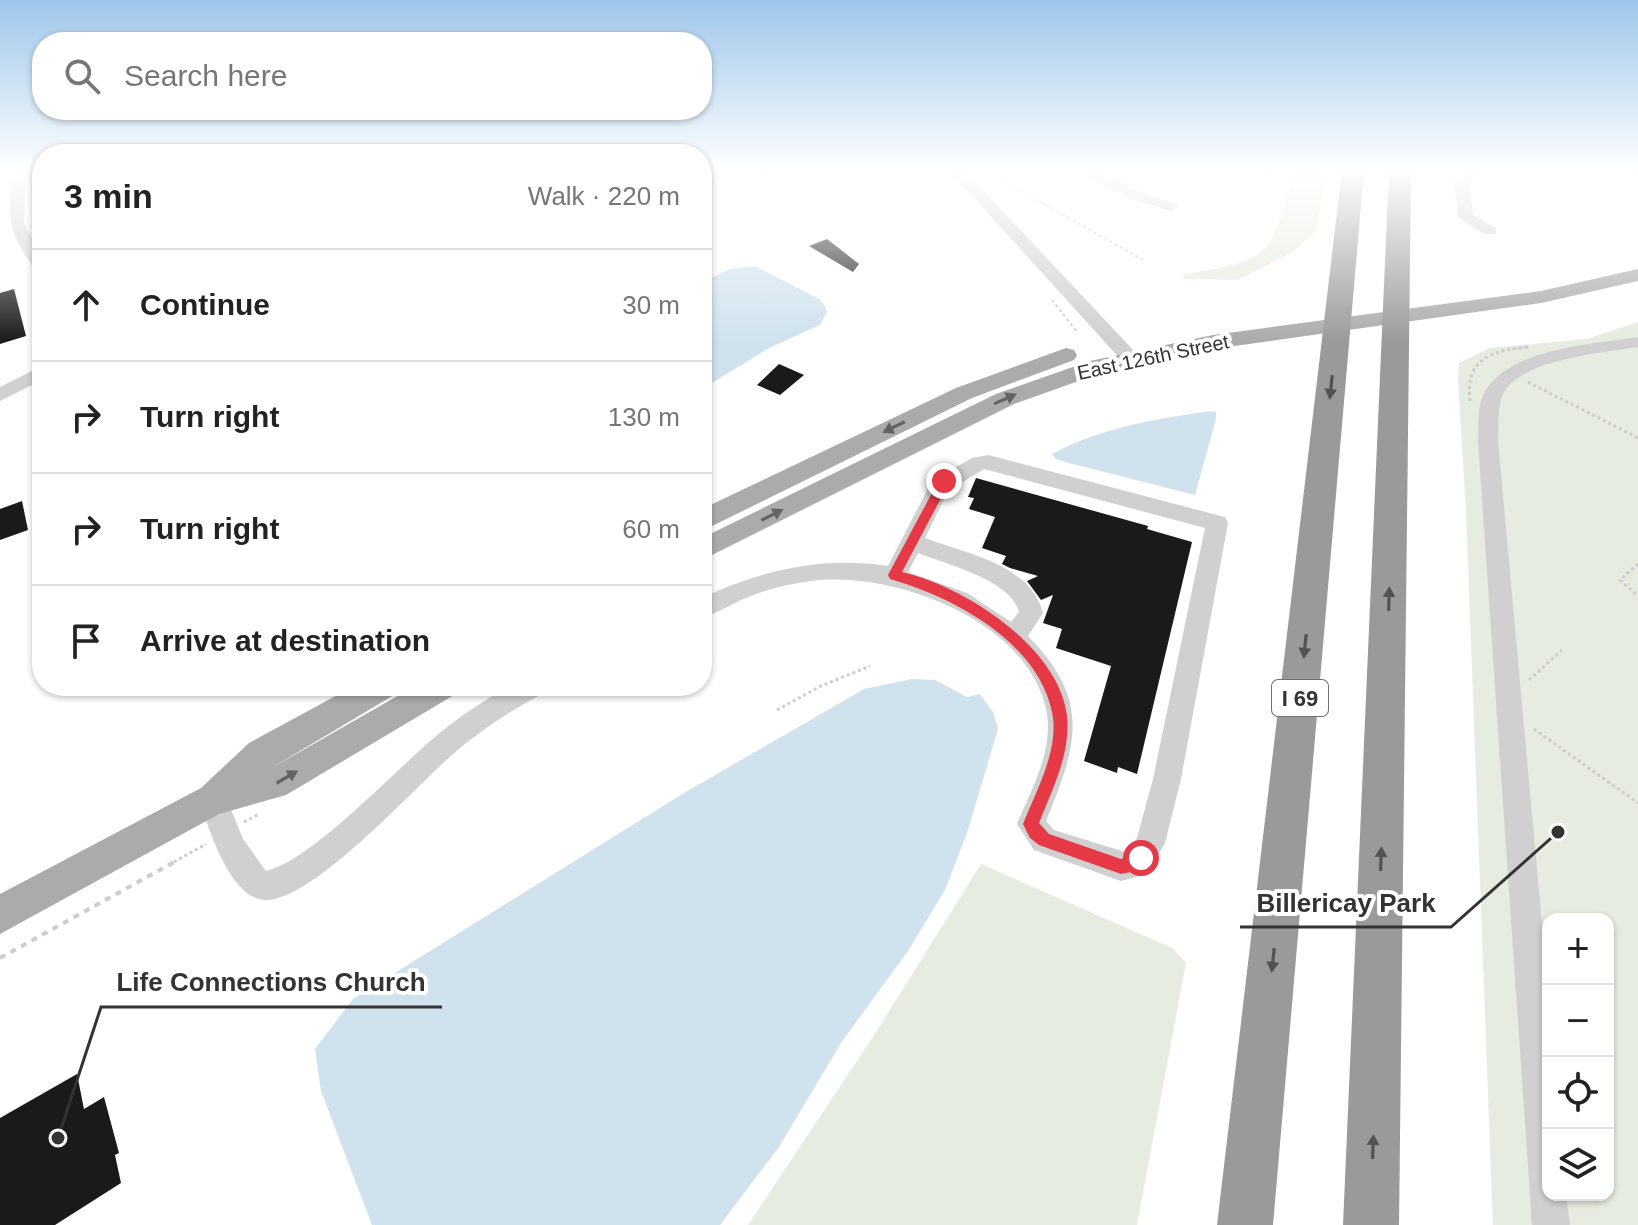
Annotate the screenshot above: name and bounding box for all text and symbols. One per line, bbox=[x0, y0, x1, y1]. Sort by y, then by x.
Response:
search box bbox=[32, 32, 712, 120]
icon: search bbox=[60, 54, 104, 98]
text: Search here bbox=[124, 59, 287, 92]
text: 3 min bbox=[64, 177, 153, 215]
text: Walk · 220 m bbox=[528, 181, 680, 211]
icon: ahead bbox=[64, 283, 108, 327]
text: Continue bbox=[140, 288, 270, 321]
text: 30 m bbox=[622, 290, 680, 320]
street label: East 126th Street bbox=[1075, 330, 1231, 384]
one-way arrow bbox=[1324, 375, 1337, 400]
one-way arrow bbox=[993, 393, 1016, 406]
icon: right bbox=[64, 395, 108, 439]
text: Turn right bbox=[140, 400, 279, 433]
text: 130 m bbox=[608, 402, 680, 432]
one-way arrow bbox=[882, 420, 905, 434]
route end bbox=[926, 463, 962, 499]
icon: right bbox=[64, 507, 108, 551]
one-way arrow bbox=[760, 508, 783, 521]
text: Turn right bbox=[140, 512, 279, 545]
text: 60 m bbox=[622, 514, 680, 544]
one-way arrow bbox=[1383, 586, 1396, 611]
icon: arrive bbox=[64, 619, 108, 663]
text: Arrive at destination bbox=[140, 624, 430, 657]
one-way arrow bbox=[1298, 634, 1311, 659]
road number: I 69 bbox=[1272, 680, 1328, 716]
one-way arrow bbox=[276, 770, 298, 784]
route start bbox=[1123, 840, 1159, 876]
one-way arrow bbox=[1375, 846, 1388, 871]
callout: Billericay Park bbox=[1240, 877, 1451, 927]
text: Billericay Park bbox=[1256, 888, 1436, 918]
map controls bbox=[1542, 913, 1614, 1201]
button: + bbox=[1542, 913, 1614, 985]
one-way arrow bbox=[1266, 948, 1279, 973]
callout: Life Connections Church bbox=[101, 957, 442, 1007]
text: Life Connections Church bbox=[116, 967, 426, 997]
button: − bbox=[1542, 985, 1614, 1057]
button: locate bbox=[1542, 1057, 1614, 1129]
button: layers bbox=[1542, 1129, 1614, 1201]
one-way arrow bbox=[1367, 1134, 1379, 1159]

